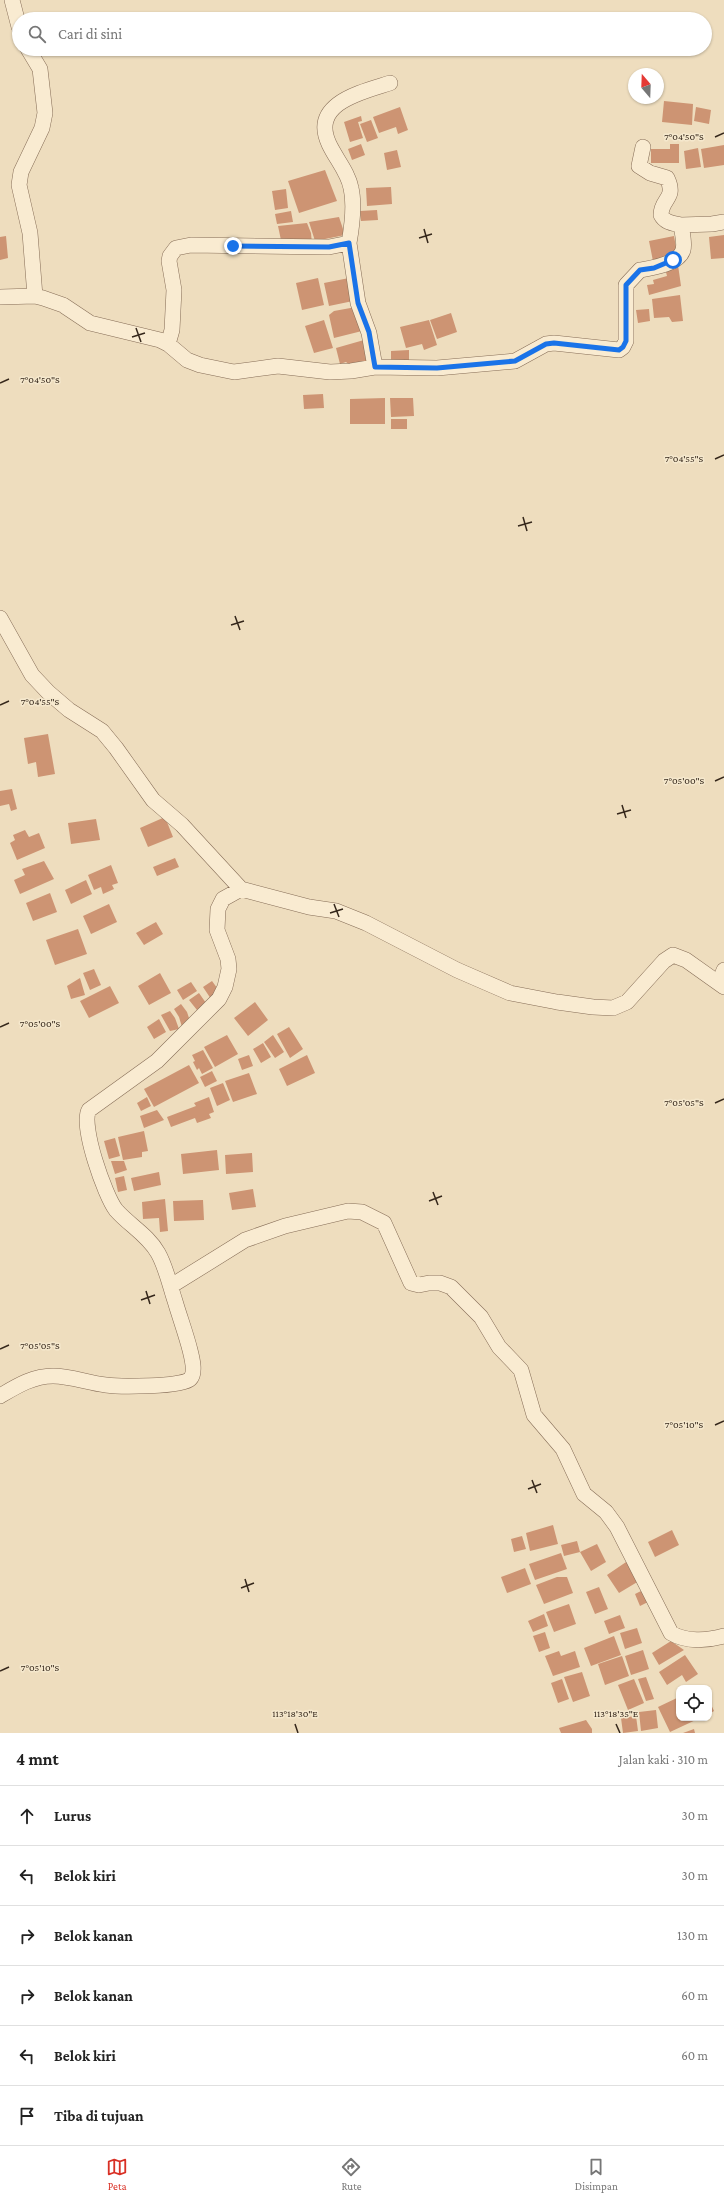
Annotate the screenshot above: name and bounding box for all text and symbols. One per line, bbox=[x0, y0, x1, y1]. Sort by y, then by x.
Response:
search box bbox=[12, 12, 712, 56]
icon: search bbox=[26, 23, 48, 45]
text: Cari di sini bbox=[58, 26, 122, 42]
north arrow bbox=[628, 68, 664, 104]
text: 7°04'50"S bbox=[664, 131, 704, 142]
route end bbox=[224, 237, 242, 255]
route start bbox=[664, 251, 682, 269]
text: 7°04'50"S bbox=[20, 374, 60, 385]
text: 7°04'55"S bbox=[665, 453, 704, 464]
text: 7°04'55"S bbox=[21, 696, 60, 707]
text: 7°05'00"S bbox=[664, 775, 705, 786]
text: 7°05'00"S bbox=[20, 1018, 61, 1029]
text: 7°05'05"S bbox=[664, 1097, 704, 1108]
text: 7°05'05"S bbox=[20, 1340, 60, 1351]
text: 7°05'10"S bbox=[665, 1419, 704, 1430]
text: 7°05'10"S bbox=[21, 1662, 60, 1673]
map controls bbox=[676, 1685, 712, 1721]
button: locate bbox=[676, 1685, 712, 1721]
text: 113°18'30"E bbox=[272, 1708, 318, 1719]
text: 113°18'35"E bbox=[594, 1708, 639, 1719]
text: 4 mnt bbox=[16, 1750, 59, 1769]
text: Jalan kaki · 310 m bbox=[619, 1752, 708, 1767]
icon: ahead bbox=[16, 1805, 38, 1827]
text: Lurus bbox=[54, 1808, 91, 1824]
text: 30 m bbox=[682, 1808, 708, 1823]
icon: left bbox=[16, 1865, 38, 1887]
text: Belok kiri bbox=[54, 1868, 116, 1884]
text: 30 m bbox=[682, 1868, 708, 1883]
icon: right bbox=[16, 1925, 38, 1947]
text: Belok kanan bbox=[54, 1928, 133, 1944]
text: 130 m bbox=[677, 1928, 708, 1943]
icon: right bbox=[16, 1985, 38, 2007]
text: Belok kanan bbox=[54, 1988, 133, 2004]
text: 60 m bbox=[681, 1988, 708, 2003]
icon: left bbox=[16, 2045, 38, 2067]
text: Belok kiri bbox=[54, 2048, 116, 2064]
text: 60 m bbox=[681, 2048, 708, 2063]
icon: arrive bbox=[16, 2105, 38, 2127]
text: Tiba di tujuan bbox=[54, 2108, 144, 2124]
tab: Peta bbox=[106, 2156, 128, 2192]
tab: Rute bbox=[340, 2156, 362, 2192]
tab: Disimpan bbox=[575, 2156, 618, 2192]

